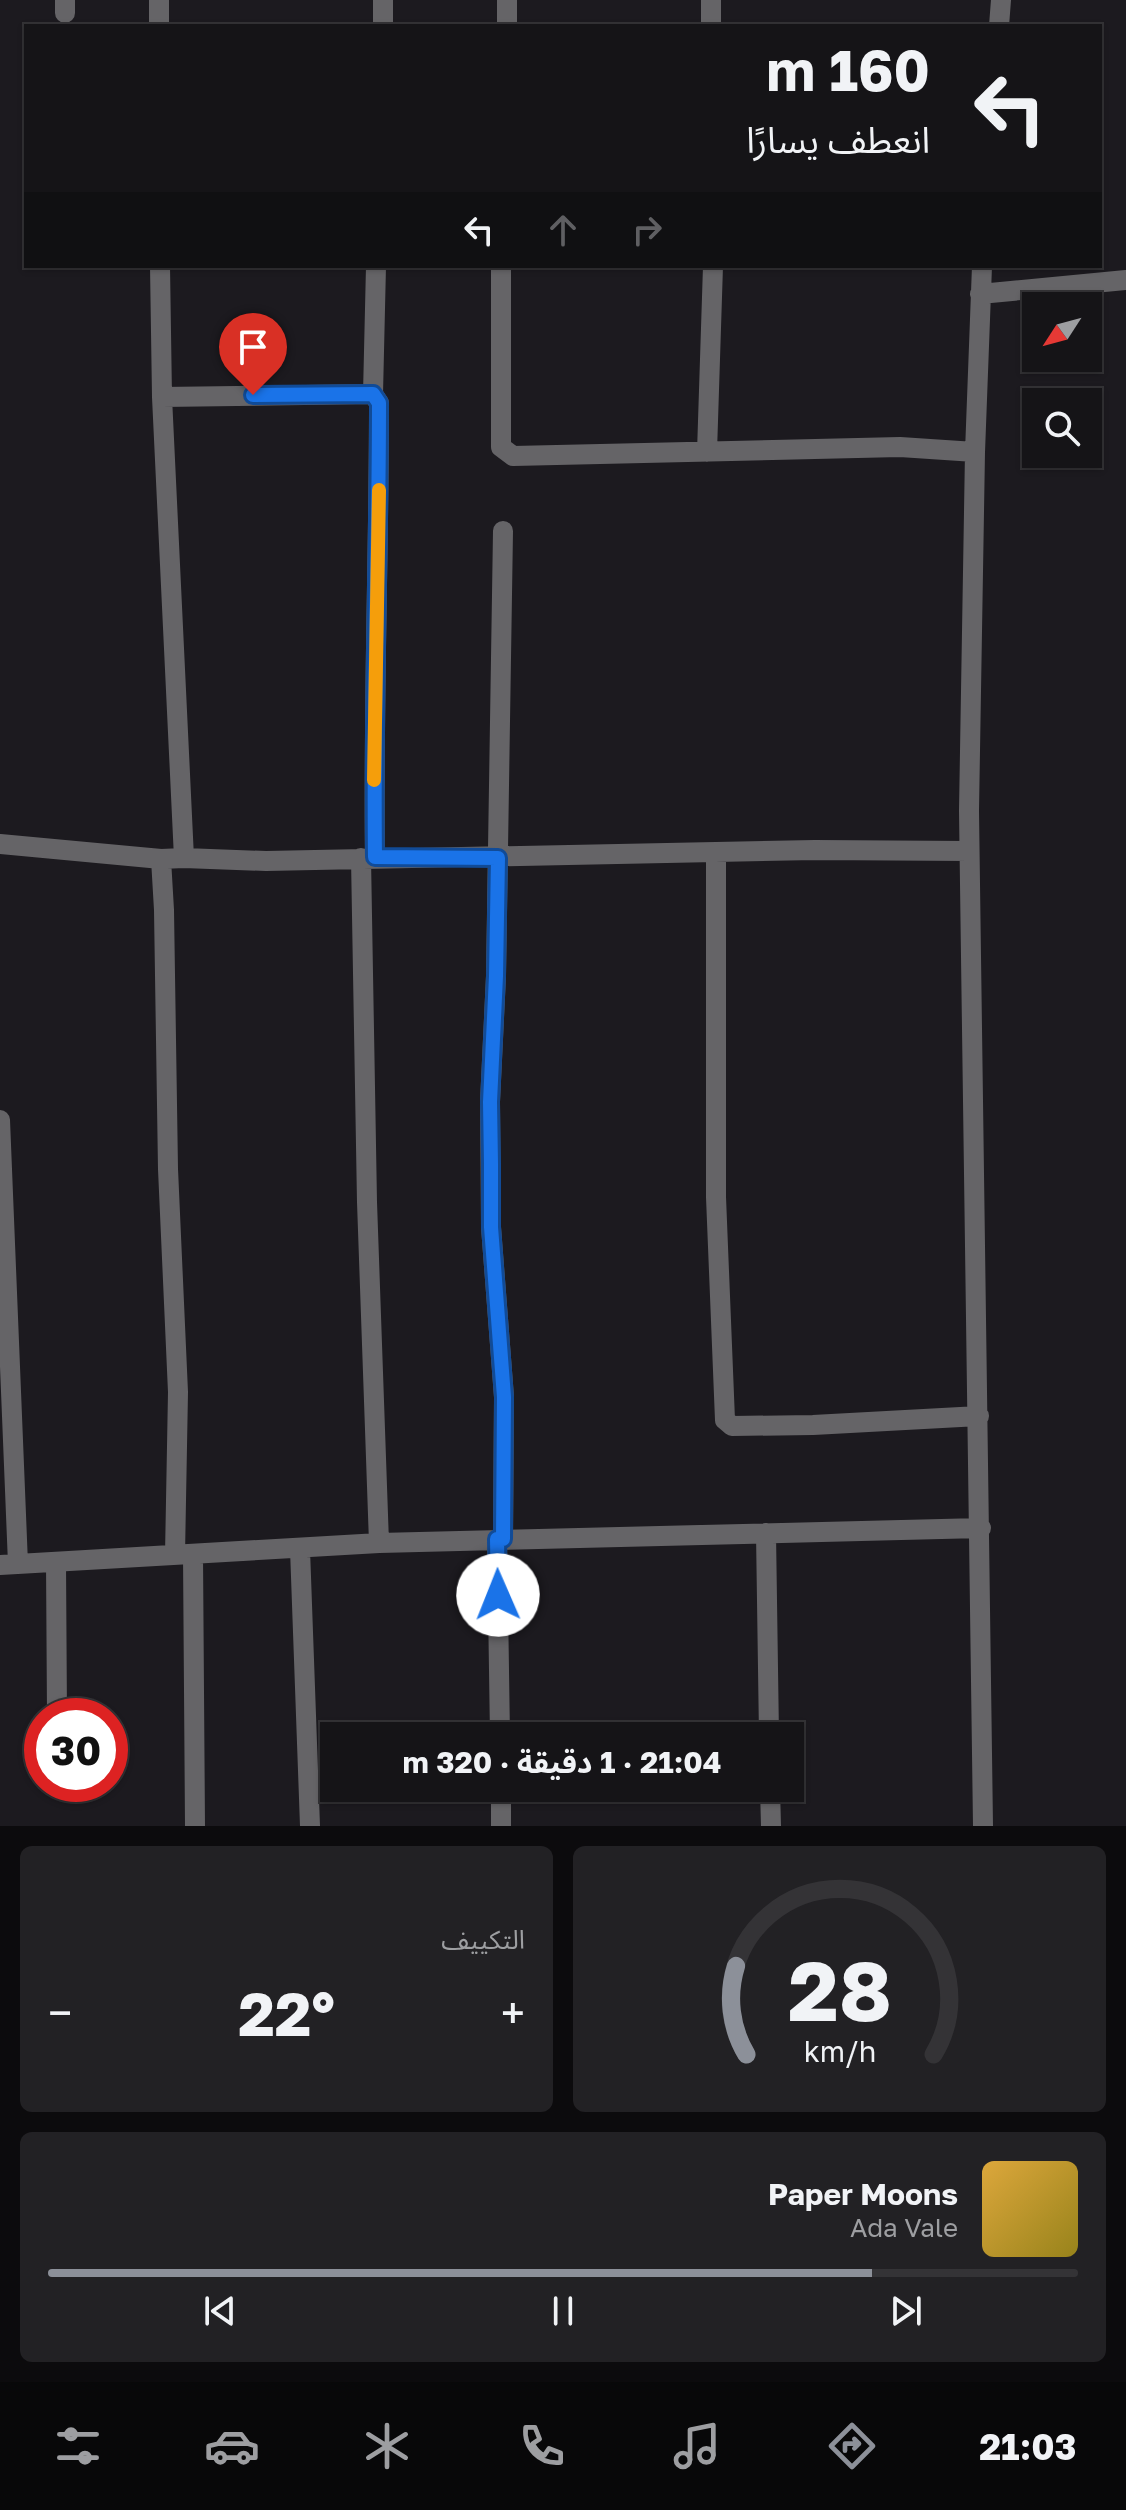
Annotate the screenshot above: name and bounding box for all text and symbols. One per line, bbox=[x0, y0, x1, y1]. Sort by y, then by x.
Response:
text: 160 m bbox=[766, 36, 930, 103]
icon: left bbox=[958, 56, 1062, 160]
text: انعطف يسارًا bbox=[746, 118, 930, 161]
icon: left bbox=[457, 208, 501, 252]
icon: ahead bbox=[541, 208, 585, 252]
icon: right bbox=[625, 208, 669, 252]
north arrow bbox=[1022, 292, 1102, 372]
map controls bbox=[1022, 292, 1102, 468]
pin bbox=[219, 313, 287, 395]
icon: arrive bbox=[231, 325, 275, 369]
button: search bbox=[1022, 388, 1102, 468]
position arrow bbox=[456, 1553, 540, 1637]
speed limit sign: 30 bbox=[24, 1698, 128, 1802]
text: 21:04 · 1 دقيقة · 320 m bbox=[402, 1744, 722, 1780]
text: التكييف bbox=[441, 1924, 525, 1955]
text: 28 bbox=[788, 1939, 892, 2039]
text: 22° bbox=[238, 1977, 335, 2049]
text: − bbox=[48, 1986, 72, 2039]
text: + bbox=[501, 1986, 525, 2039]
text: km/h bbox=[803, 2034, 876, 2068]
text: Paper Moons bbox=[768, 2176, 958, 2212]
text: Ada Vale bbox=[850, 2212, 958, 2243]
icon: previous bbox=[198, 2289, 242, 2333]
icon: pause bbox=[541, 2289, 585, 2333]
icon: next bbox=[884, 2289, 928, 2333]
icon: filters bbox=[50, 2418, 106, 2474]
icon: car bbox=[204, 2418, 260, 2474]
icon: climate bbox=[359, 2418, 415, 2474]
icon: phone bbox=[514, 2418, 570, 2474]
icon: music bbox=[669, 2418, 725, 2474]
icon: directions bbox=[824, 2418, 880, 2474]
text: 21:03 bbox=[979, 2425, 1077, 2468]

